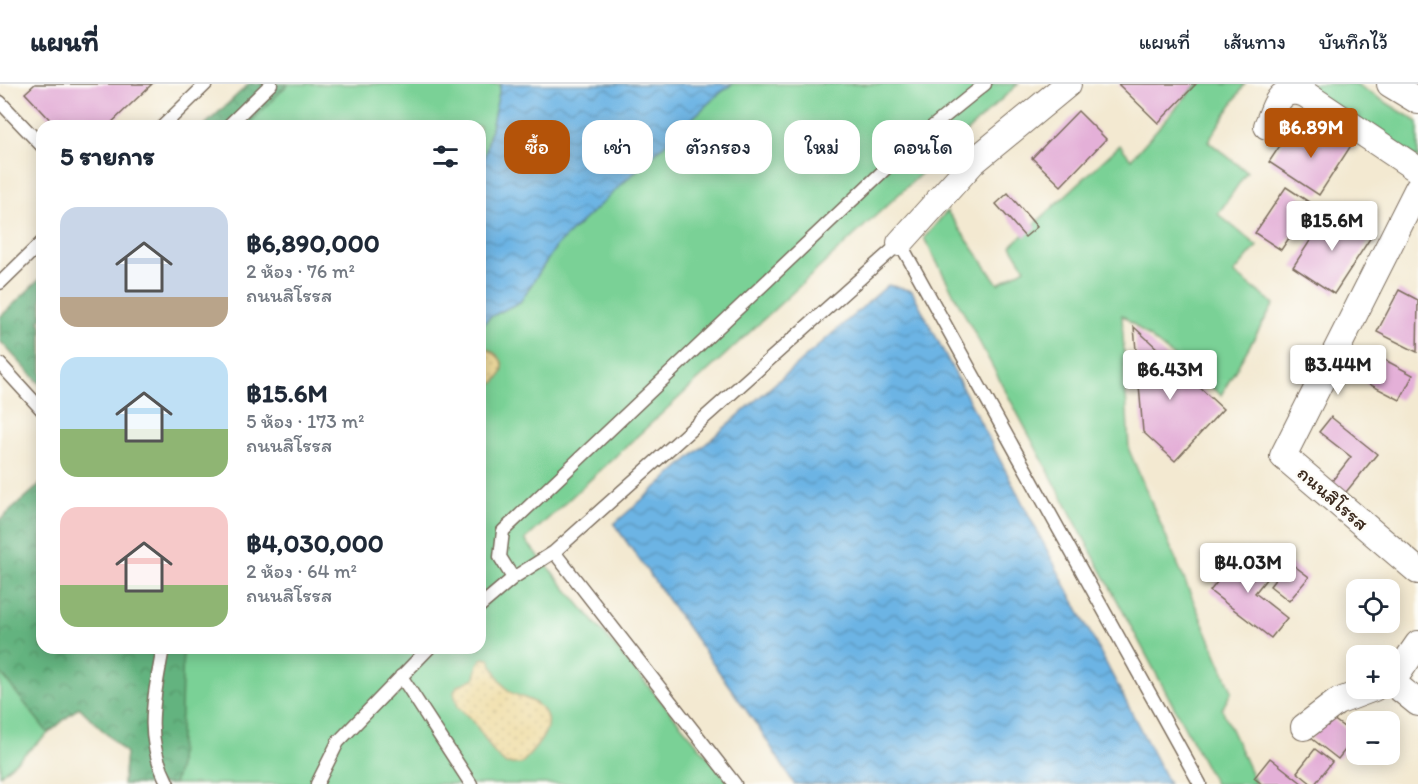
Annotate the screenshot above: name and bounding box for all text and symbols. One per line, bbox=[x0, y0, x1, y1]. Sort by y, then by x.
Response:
text: แผนที่ bbox=[30, 24, 99, 58]
text: แผนที่ bbox=[1139, 29, 1190, 54]
text: เส้นทาง bbox=[1223, 29, 1286, 54]
text: บันทึกไว้ bbox=[1319, 29, 1388, 54]
pin: ฿6.89M bbox=[1262, 108, 1360, 159]
text: ฿6.89M bbox=[1279, 115, 1343, 139]
chip: ซื้อ bbox=[504, 120, 570, 174]
chip: เช่า bbox=[582, 120, 653, 174]
chip: ตัวกรอง bbox=[665, 120, 772, 174]
chip: ใหม่ bbox=[784, 120, 860, 174]
chip: คอนโด bbox=[872, 120, 974, 174]
text: 5 รายการ bbox=[60, 140, 155, 172]
icon: filters bbox=[429, 140, 462, 173]
pin: ฿15.6M bbox=[1283, 201, 1381, 252]
text: ฿15.6M bbox=[1300, 208, 1364, 232]
text: ฿6,890,000 bbox=[246, 227, 380, 259]
icon: home bbox=[108, 231, 180, 303]
text: 2 ห้อง · 76 m² bbox=[246, 259, 355, 283]
text: ถนนสิโรรส bbox=[246, 283, 332, 307]
pin: ฿3.44M bbox=[1289, 345, 1387, 396]
pin: ฿6.43M bbox=[1121, 350, 1219, 401]
text: ฿3.44M bbox=[1304, 352, 1372, 376]
text: ฿6.43M bbox=[1137, 357, 1203, 381]
text: ฿15.6M bbox=[246, 377, 328, 409]
icon: home bbox=[108, 381, 180, 453]
text: 5 ห้อง · 173 m² bbox=[246, 409, 365, 433]
text: ถนนสิโรรส bbox=[246, 433, 332, 457]
street label: ถนนสิโรรส bbox=[1293, 461, 1373, 535]
text: ฿4,030,000 bbox=[246, 527, 384, 559]
icon: home bbox=[108, 531, 180, 603]
pin: ฿4.03M bbox=[1199, 543, 1297, 594]
text: ฿4.03M bbox=[1214, 550, 1282, 574]
text: 2 ห้อง · 64 m² bbox=[246, 559, 357, 583]
map controls bbox=[1346, 579, 1400, 765]
button: locate bbox=[1346, 579, 1400, 633]
text: ถนนสิโรรส bbox=[246, 583, 332, 607]
button: + bbox=[1346, 645, 1400, 699]
button: − bbox=[1346, 711, 1400, 765]

